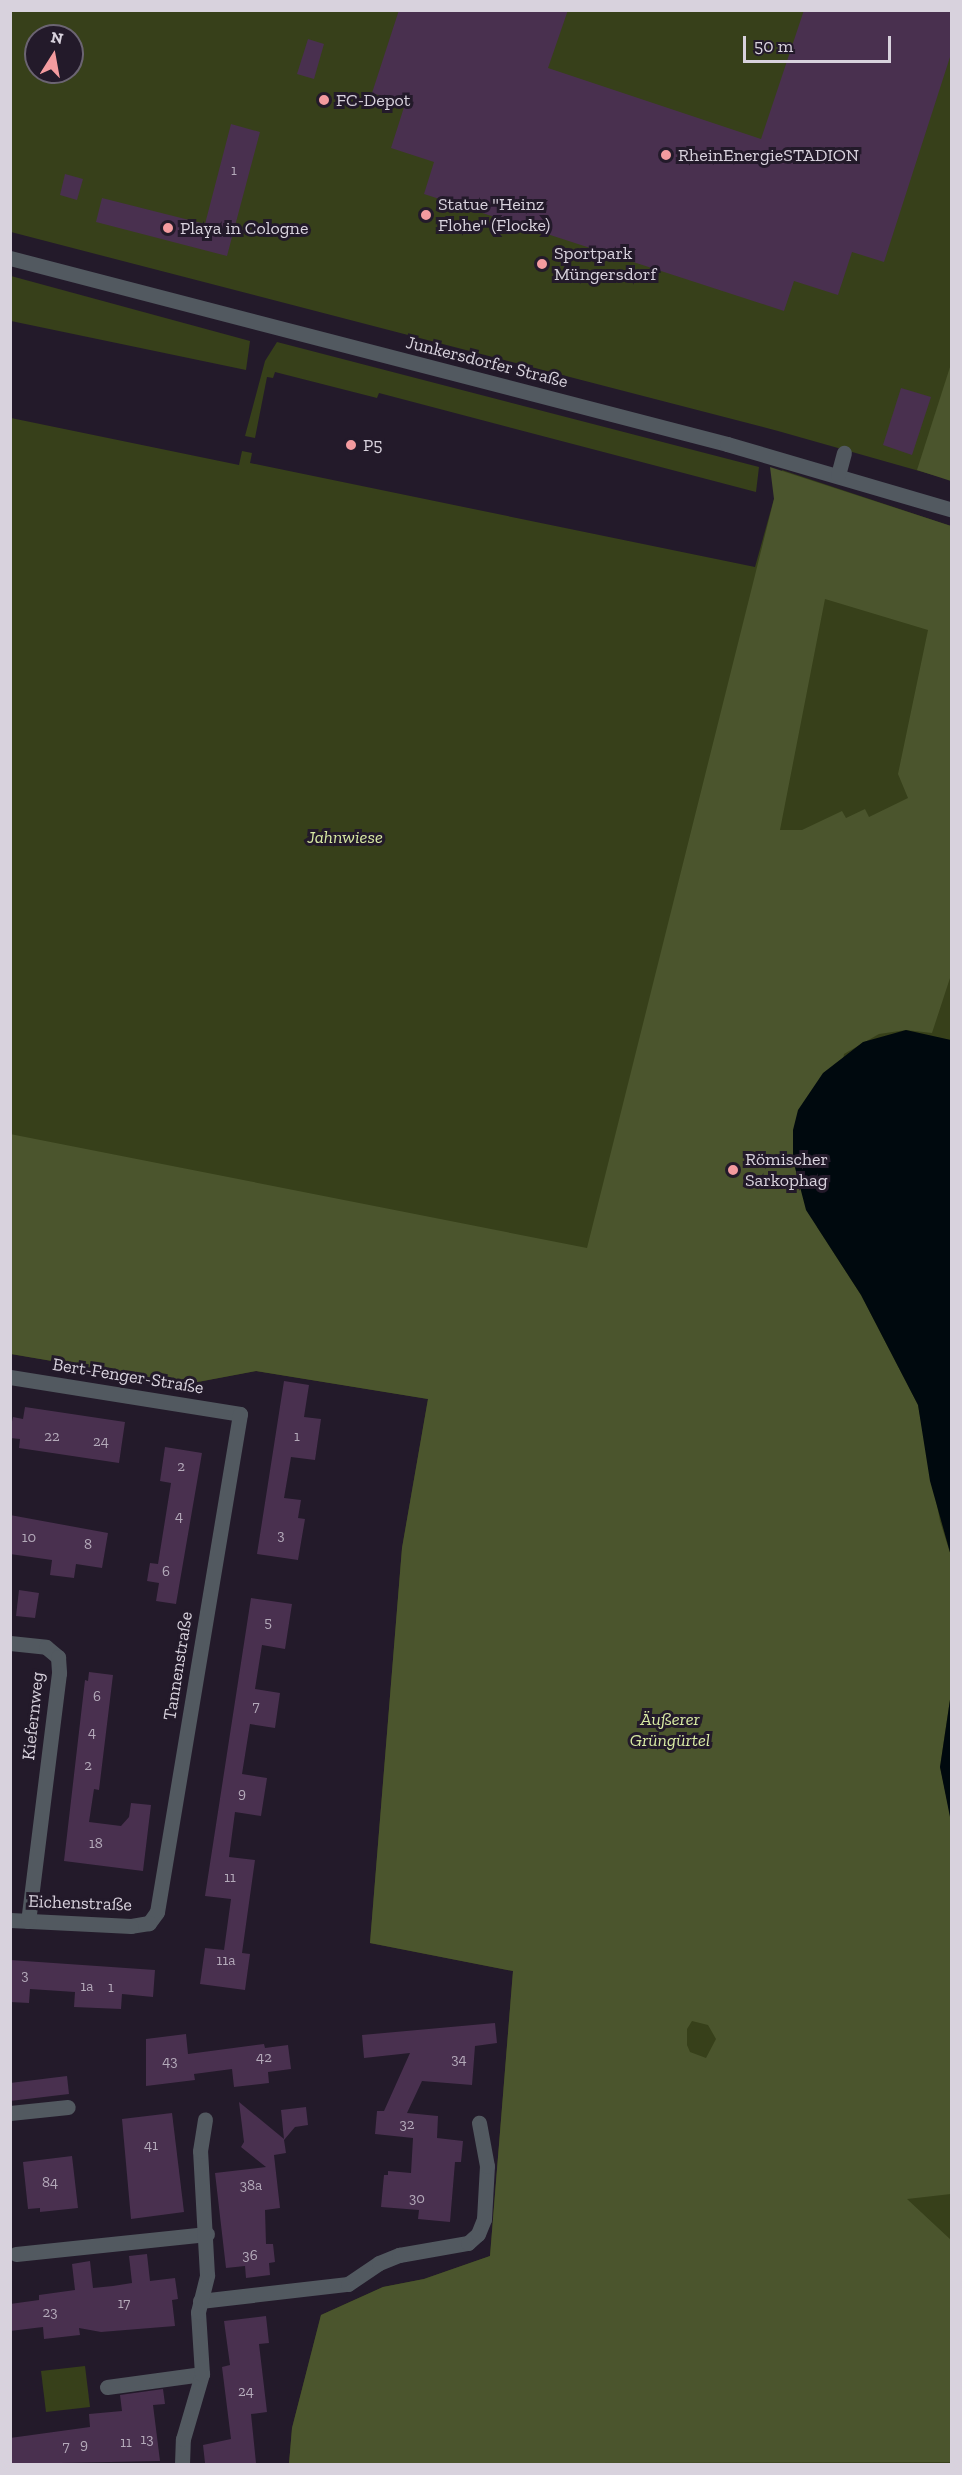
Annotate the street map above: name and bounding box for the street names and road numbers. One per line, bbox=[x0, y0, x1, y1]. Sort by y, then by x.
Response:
street label: Junkersdorfer Straße bbox=[404, 331, 570, 393]
street label: Bert-Fenger-Straße bbox=[51, 1353, 205, 1399]
street label: Tannenstraße bbox=[159, 1610, 197, 1722]
street label: Kiefernweg bbox=[18, 1671, 48, 1761]
street label: Eichenstraße bbox=[28, 1890, 132, 1916]

